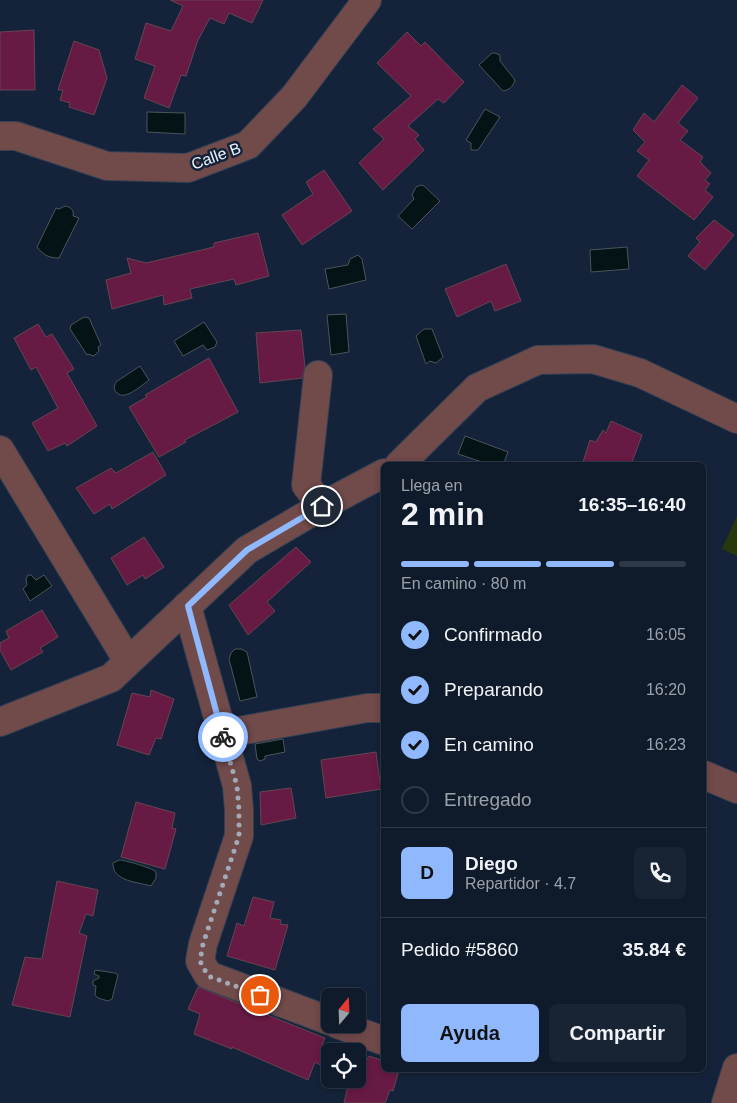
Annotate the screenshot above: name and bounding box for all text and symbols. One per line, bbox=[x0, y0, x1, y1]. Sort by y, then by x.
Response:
street label: Calle B bbox=[189, 139, 243, 173]
text: Llega en bbox=[401, 477, 462, 494]
pin bbox=[301, 485, 343, 527]
icon: home bbox=[308, 492, 336, 520]
text: 16:35–16:40 bbox=[578, 494, 686, 515]
text: 2 min bbox=[401, 496, 485, 532]
text: En camino · 80 m bbox=[401, 575, 526, 592]
icon: check bbox=[401, 621, 429, 649]
text: Confirmado bbox=[444, 624, 542, 645]
text: 16:05 bbox=[646, 626, 686, 643]
icon: check bbox=[401, 676, 429, 704]
text: Preparando bbox=[444, 679, 543, 700]
text: 16:20 bbox=[646, 681, 686, 698]
courier bbox=[198, 712, 248, 762]
icon: bike bbox=[209, 723, 237, 751]
icon: check bbox=[401, 731, 429, 759]
text: En camino bbox=[444, 734, 534, 755]
text: 16:23 bbox=[646, 736, 686, 753]
text: Entregado bbox=[444, 789, 532, 810]
button: phone bbox=[634, 847, 686, 899]
text: Diego bbox=[465, 853, 518, 874]
text: D bbox=[420, 862, 434, 883]
text: Repartidor · 4.7 bbox=[465, 875, 576, 892]
text: Pedido #5860 bbox=[401, 939, 518, 960]
text: 35.84 € bbox=[623, 939, 686, 960]
pin bbox=[239, 974, 281, 1016]
icon: bag bbox=[246, 981, 274, 1009]
north arrow bbox=[321, 988, 366, 1032]
map controls bbox=[321, 988, 366, 1088]
button: Ayuda bbox=[401, 1004, 539, 1062]
button: Compartir bbox=[549, 1004, 686, 1062]
button: locate bbox=[321, 1043, 366, 1088]

